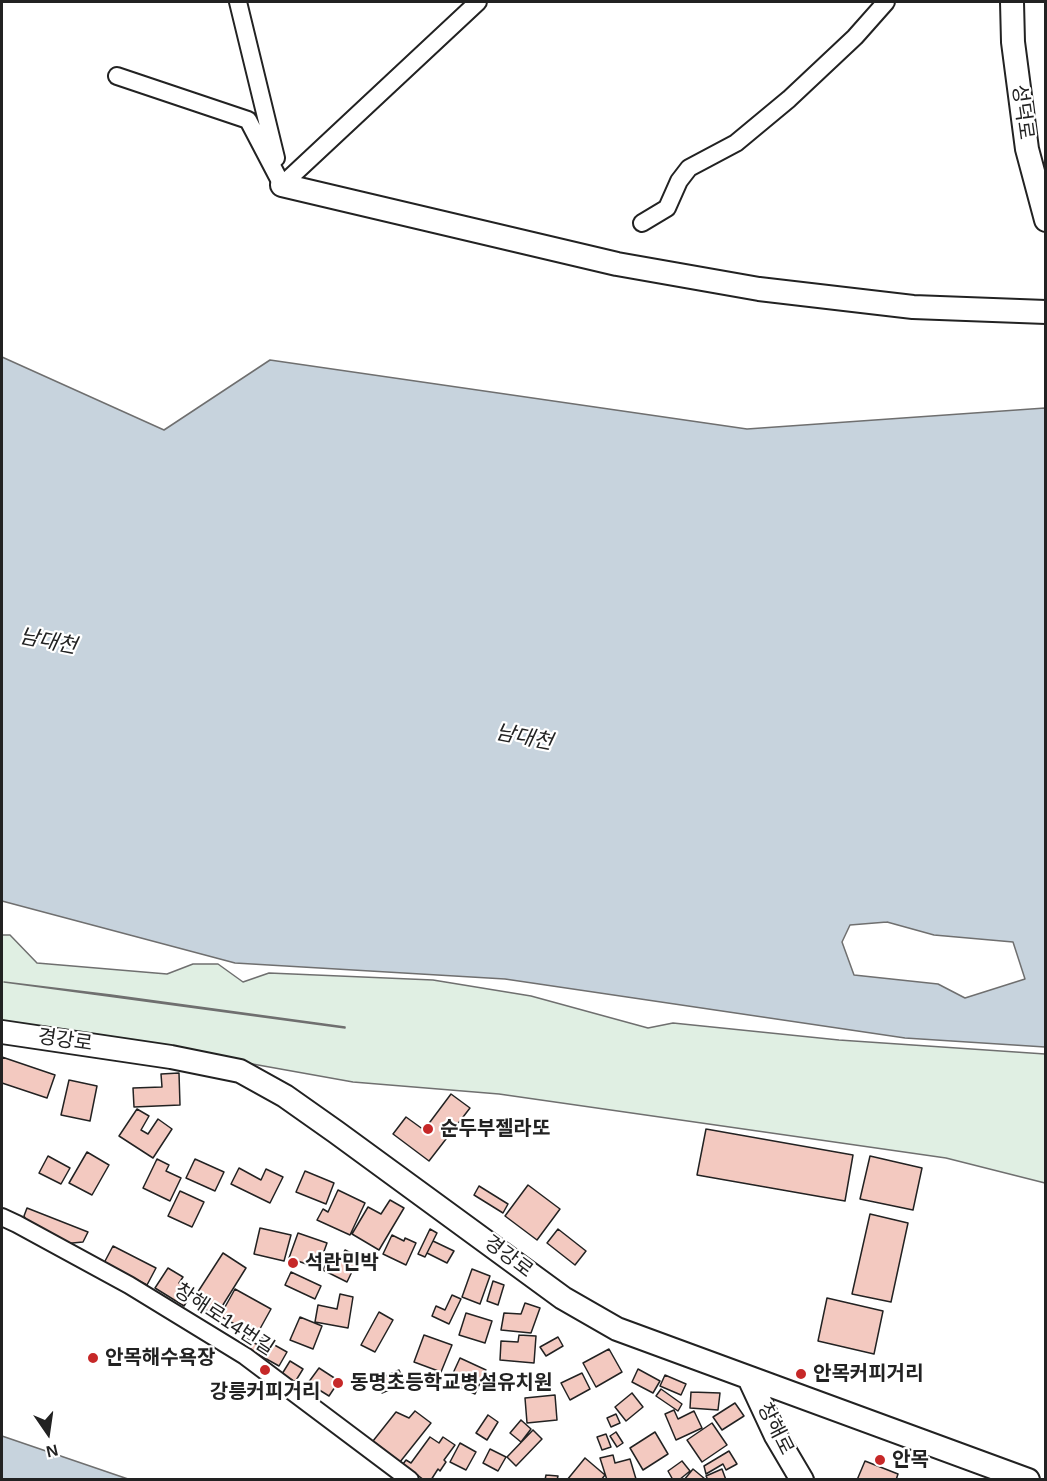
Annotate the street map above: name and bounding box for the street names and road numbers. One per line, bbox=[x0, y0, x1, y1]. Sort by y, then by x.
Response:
street label: 성덕로 bbox=[1006, 83, 1038, 141]
street label: 경강로 bbox=[36, 1025, 94, 1057]
street label: 경강로 bbox=[479, 1231, 537, 1283]
street label: 창해로14번길 bbox=[170, 1279, 278, 1361]
street label: 창해로 bbox=[752, 1399, 798, 1459]

